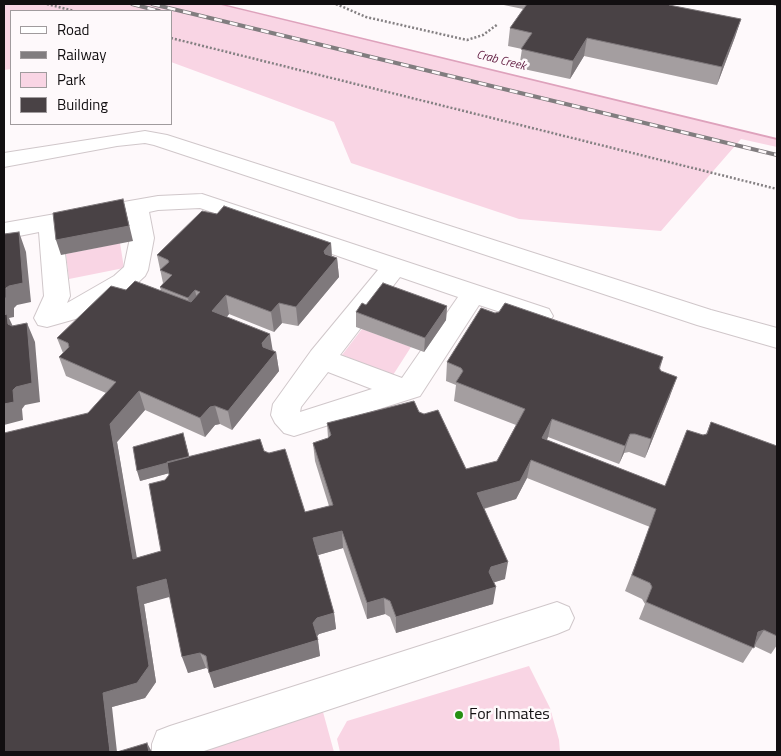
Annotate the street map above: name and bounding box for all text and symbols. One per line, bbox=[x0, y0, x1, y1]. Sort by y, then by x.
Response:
legend bbox=[10, 10, 172, 125]
text: Road bbox=[57, 18, 89, 41]
text: Railway bbox=[57, 43, 107, 66]
water label: Crab Creek bbox=[475, 48, 527, 74]
text: Park bbox=[57, 68, 86, 91]
text: Building bbox=[57, 93, 108, 116]
place label: For Inmates bbox=[469, 705, 550, 725]
marker: For Inmates bbox=[453, 709, 465, 721]

